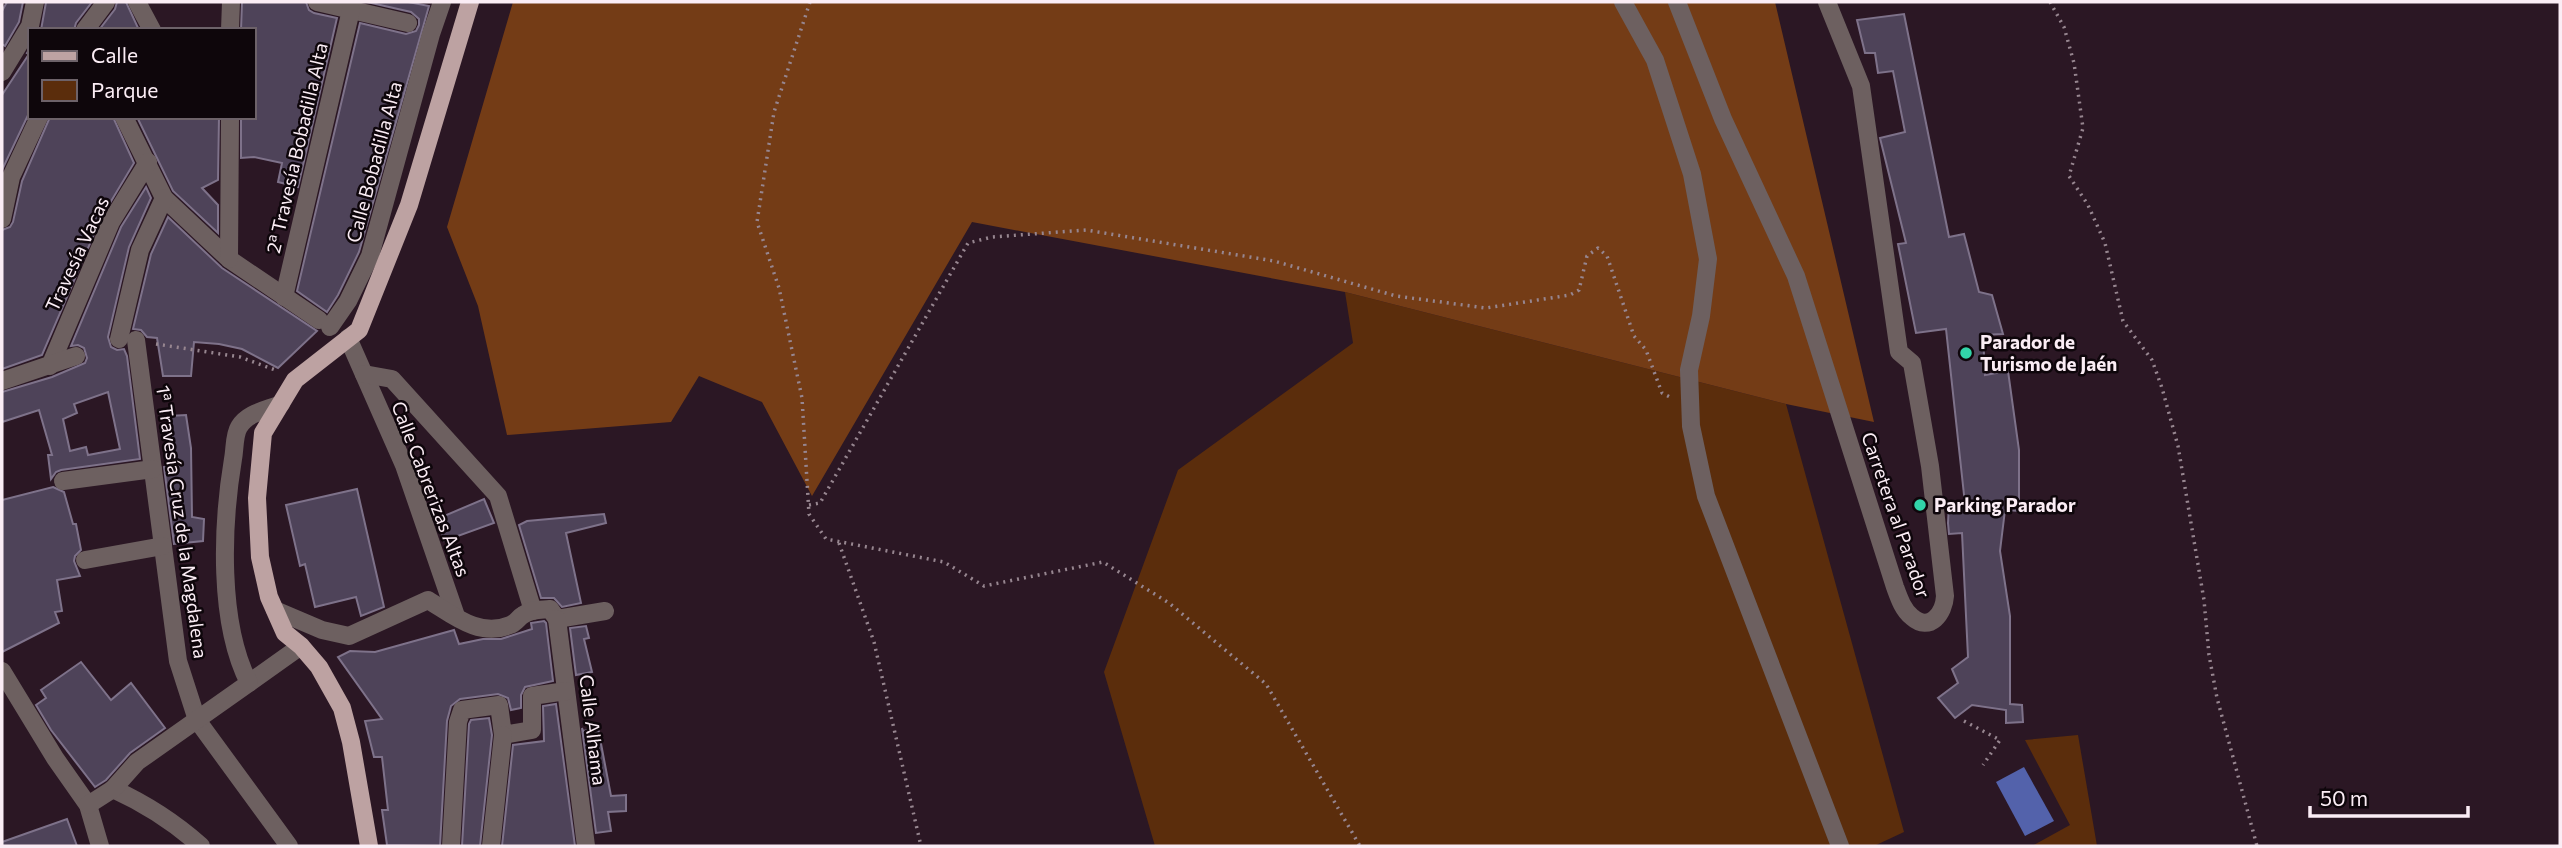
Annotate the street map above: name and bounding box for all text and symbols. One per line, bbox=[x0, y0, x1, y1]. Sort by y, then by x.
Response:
legend bbox=[28, 28, 256, 119]
street label: 2ª Travesía Bobadilla Alta bbox=[261, 40, 332, 255]
text: Calle bbox=[91, 42, 138, 67]
text: Parque bbox=[91, 77, 158, 102]
street label: Calle Bobadilla Alta bbox=[341, 79, 406, 245]
street label: Travesía Vacas bbox=[40, 193, 113, 315]
place label: Parador de Turismo de Jaén bbox=[1980, 330, 2117, 375]
marker: Parador de Turismo de Jaén bbox=[1958, 345, 1974, 361]
street label: 1ª Travesía Cruz de la Magdalena bbox=[152, 384, 213, 660]
street label: Calle Cabrerizas Altas bbox=[387, 398, 476, 580]
street label: Carretera al Parador bbox=[1857, 429, 1936, 601]
place label: Parking Parador bbox=[1934, 493, 2076, 516]
marker: Parking Parador bbox=[1912, 497, 1928, 513]
street label: Calle Alhama bbox=[575, 673, 612, 787]
scale bar bbox=[2310, 774, 2468, 818]
text: 50 m bbox=[2320, 785, 2368, 810]

